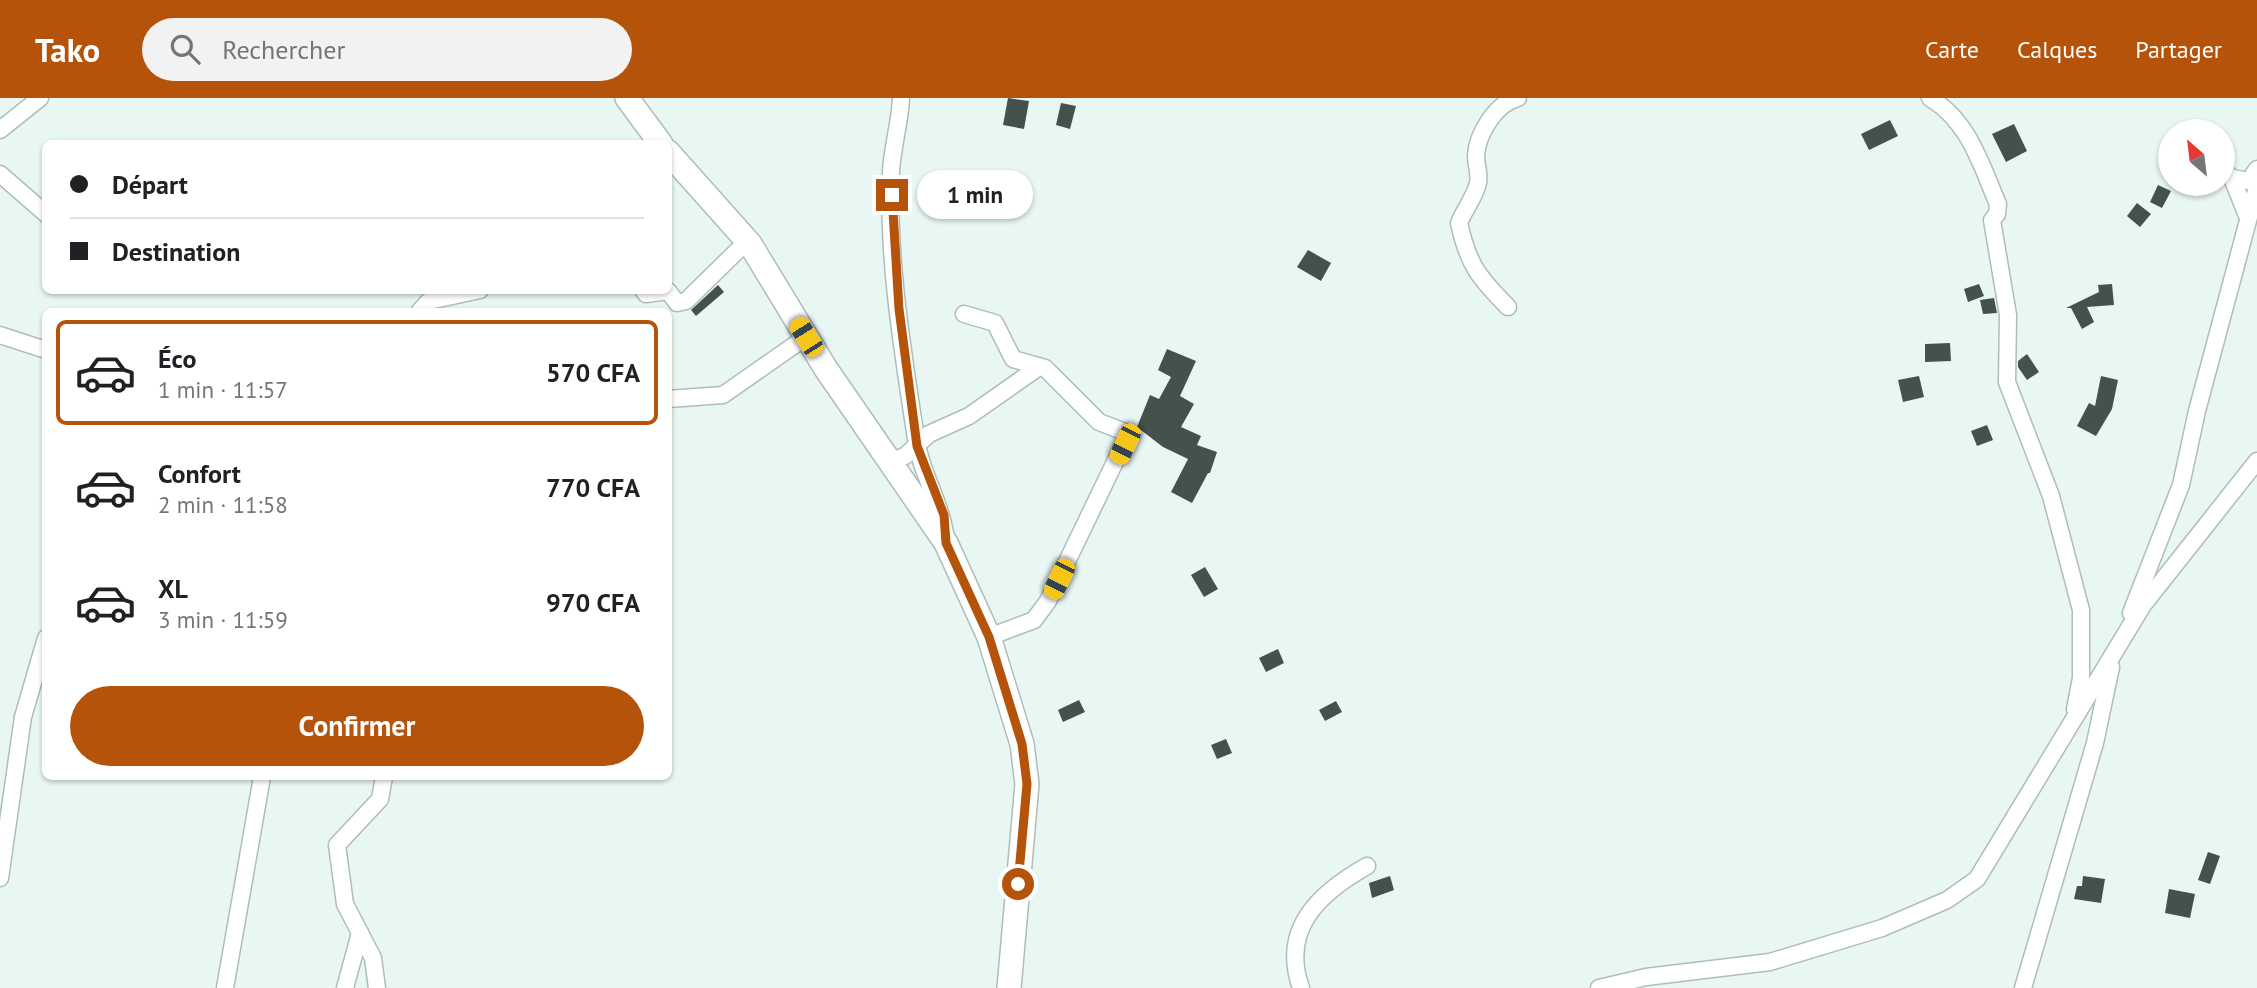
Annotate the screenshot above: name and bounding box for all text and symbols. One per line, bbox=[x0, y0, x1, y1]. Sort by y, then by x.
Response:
search box bbox=[142, 18, 632, 81]
text: Tako bbox=[35, 28, 100, 71]
icon: search bbox=[166, 30, 204, 68]
text: Rechercher bbox=[222, 33, 345, 66]
text: Carte bbox=[1925, 34, 1979, 65]
text: Calques bbox=[2017, 34, 2097, 65]
text: Partager bbox=[2135, 34, 2222, 65]
north arrow bbox=[2158, 119, 2235, 196]
map controls bbox=[2158, 119, 2235, 196]
text: Départ bbox=[112, 168, 188, 201]
callout: 1 min bbox=[917, 170, 1032, 220]
route end bbox=[876, 179, 908, 211]
text: 1 min bbox=[947, 180, 1003, 209]
text: Destination bbox=[112, 235, 240, 268]
car bbox=[786, 314, 827, 360]
icon: car bbox=[74, 341, 137, 404]
text: Éco bbox=[158, 342, 196, 375]
text: 570 CFA bbox=[546, 356, 640, 389]
text: 1 min · 11:57 bbox=[158, 375, 288, 404]
car bbox=[1107, 421, 1144, 467]
icon: car bbox=[74, 456, 137, 519]
text: Confort bbox=[158, 457, 241, 490]
text: 770 CFA bbox=[546, 471, 640, 504]
text: 2 min · 11:58 bbox=[158, 490, 288, 519]
car bbox=[1041, 556, 1078, 602]
icon: car bbox=[74, 571, 137, 634]
text: XL bbox=[158, 572, 188, 605]
text: 970 CFA bbox=[546, 586, 640, 619]
text: 3 min · 11:59 bbox=[158, 605, 288, 634]
button: Confirmer bbox=[70, 686, 644, 766]
route start bbox=[1002, 868, 1034, 900]

